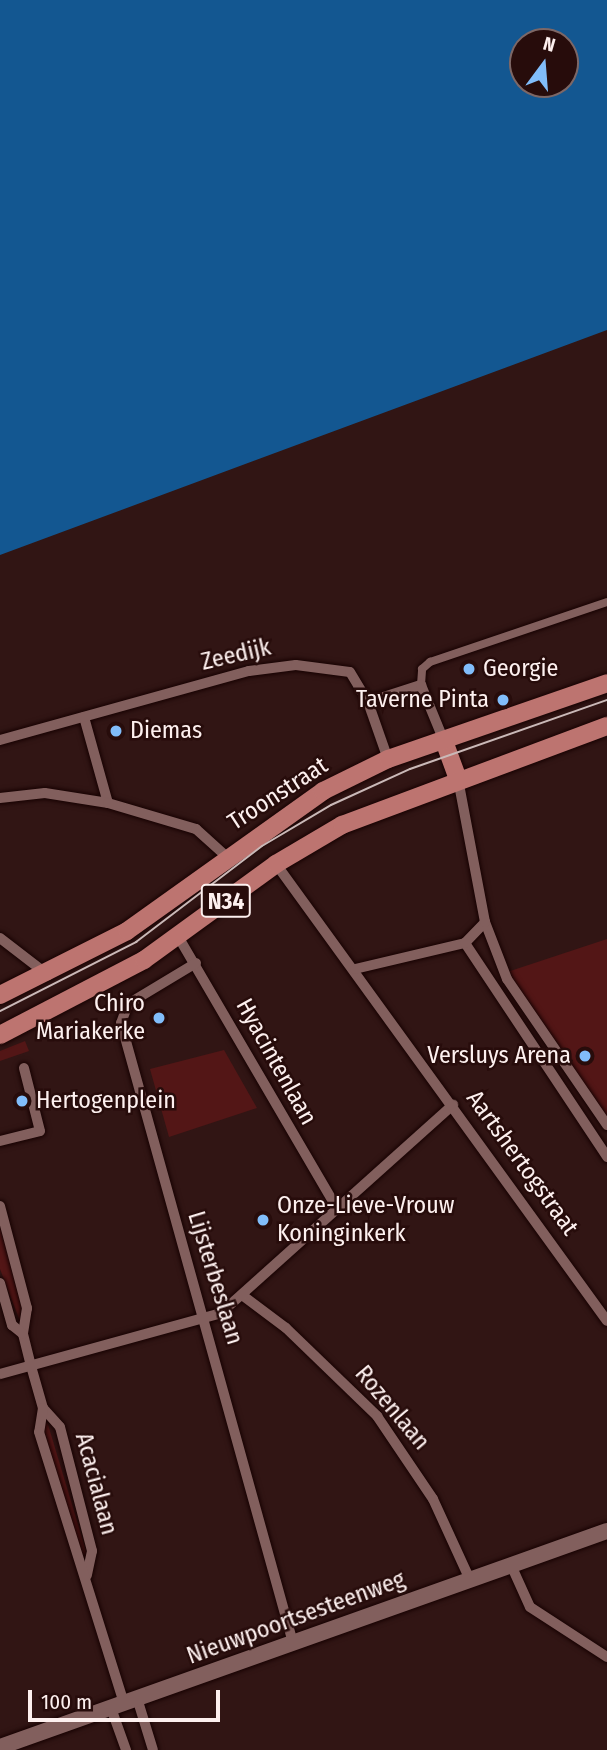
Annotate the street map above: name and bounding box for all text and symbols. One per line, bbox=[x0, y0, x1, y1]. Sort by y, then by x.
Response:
north arrow bbox=[509, 28, 579, 98]
text: N bbox=[541, 32, 558, 57]
street label: Zeedijk bbox=[198, 633, 274, 677]
place label: Georgie bbox=[483, 655, 558, 683]
marker: Georgie bbox=[461, 661, 477, 677]
place label: Taverne Pinta bbox=[356, 686, 489, 714]
marker: Taverne Pinta bbox=[495, 692, 511, 708]
place label: Diemas bbox=[130, 717, 202, 745]
marker: Diemas bbox=[108, 723, 124, 739]
street label: Troonstraat bbox=[223, 751, 333, 837]
road number: N34 bbox=[200, 882, 252, 920]
place label: Chiro Mariakerke bbox=[36, 990, 145, 1046]
street label: Hyacintenlaan bbox=[229, 994, 323, 1130]
marker: Chiro Mariakerke bbox=[151, 1010, 167, 1026]
place label: Versluys Arena bbox=[427, 1042, 571, 1070]
marker: Versluys Arena bbox=[577, 1048, 593, 1064]
street label: Aartshertogstraat bbox=[460, 1085, 584, 1241]
place label: Hertogenplein bbox=[36, 1087, 176, 1115]
marker: Hertogenplein bbox=[14, 1093, 30, 1109]
place label: Onze-Lieve-Vrouw Koninginkerk bbox=[277, 1192, 454, 1248]
street label: Lijsterbeslaan bbox=[181, 1208, 249, 1348]
marker: Onze-Lieve-Vrouw Koninginkerk bbox=[255, 1212, 271, 1228]
street label: Rozenlaan bbox=[348, 1360, 436, 1456]
street label: Acacialaan bbox=[69, 1430, 123, 1538]
street label: Nieuwpoortsesteenweg bbox=[183, 1565, 409, 1671]
scale bar bbox=[32, 1676, 224, 1720]
text: 100 m bbox=[41, 1689, 92, 1715]

